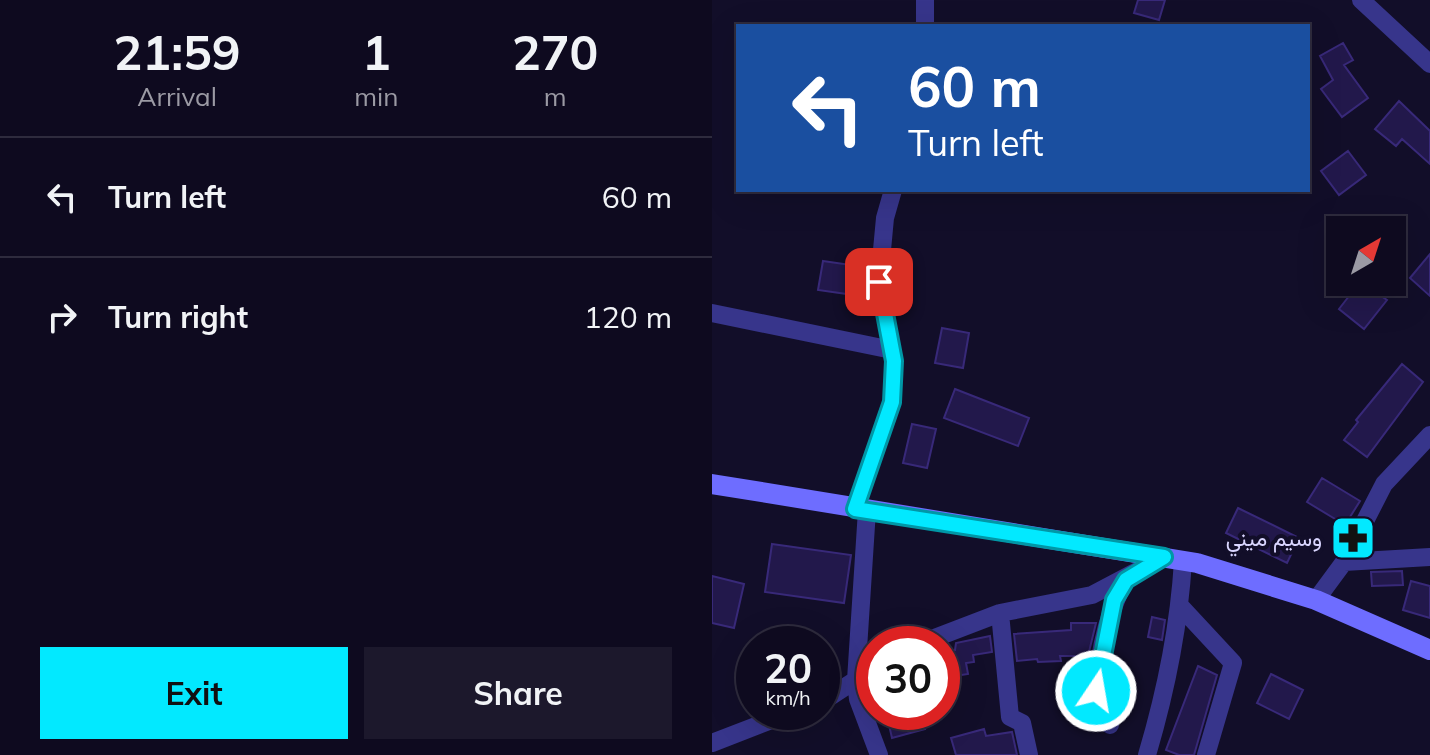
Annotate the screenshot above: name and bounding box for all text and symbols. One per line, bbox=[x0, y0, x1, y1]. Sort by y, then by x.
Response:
text: 21:59 bbox=[114, 22, 241, 82]
text: 1 bbox=[362, 22, 391, 82]
text: 270 bbox=[512, 22, 598, 82]
text: 60 m bbox=[908, 51, 1041, 121]
icon: left bbox=[776, 56, 880, 160]
text: Arrival bbox=[137, 80, 217, 113]
text: min bbox=[354, 80, 398, 113]
text: m bbox=[544, 80, 567, 113]
text: Turn left bbox=[908, 120, 1044, 165]
icon: left bbox=[40, 175, 84, 219]
text: Turn left bbox=[108, 178, 226, 216]
text: 60 m bbox=[602, 178, 672, 216]
north arrow bbox=[1326, 216, 1406, 296]
map controls bbox=[1326, 216, 1406, 296]
pin bbox=[845, 248, 913, 316]
icon: arrive bbox=[857, 260, 901, 304]
icon: right bbox=[40, 295, 84, 339]
text: Turn right bbox=[108, 298, 248, 336]
text: 120 m bbox=[584, 298, 672, 336]
pharmacy icon: وسيم ميني bbox=[1329, 514, 1377, 562]
place label: وسيم ميني bbox=[1226, 524, 1322, 557]
speed limit sign: 30 bbox=[856, 626, 960, 730]
text: 20 bbox=[764, 643, 812, 693]
button: Exit bbox=[40, 647, 348, 739]
button: Share bbox=[364, 647, 672, 739]
position arrow bbox=[1054, 649, 1138, 733]
text: km/h bbox=[765, 685, 811, 710]

